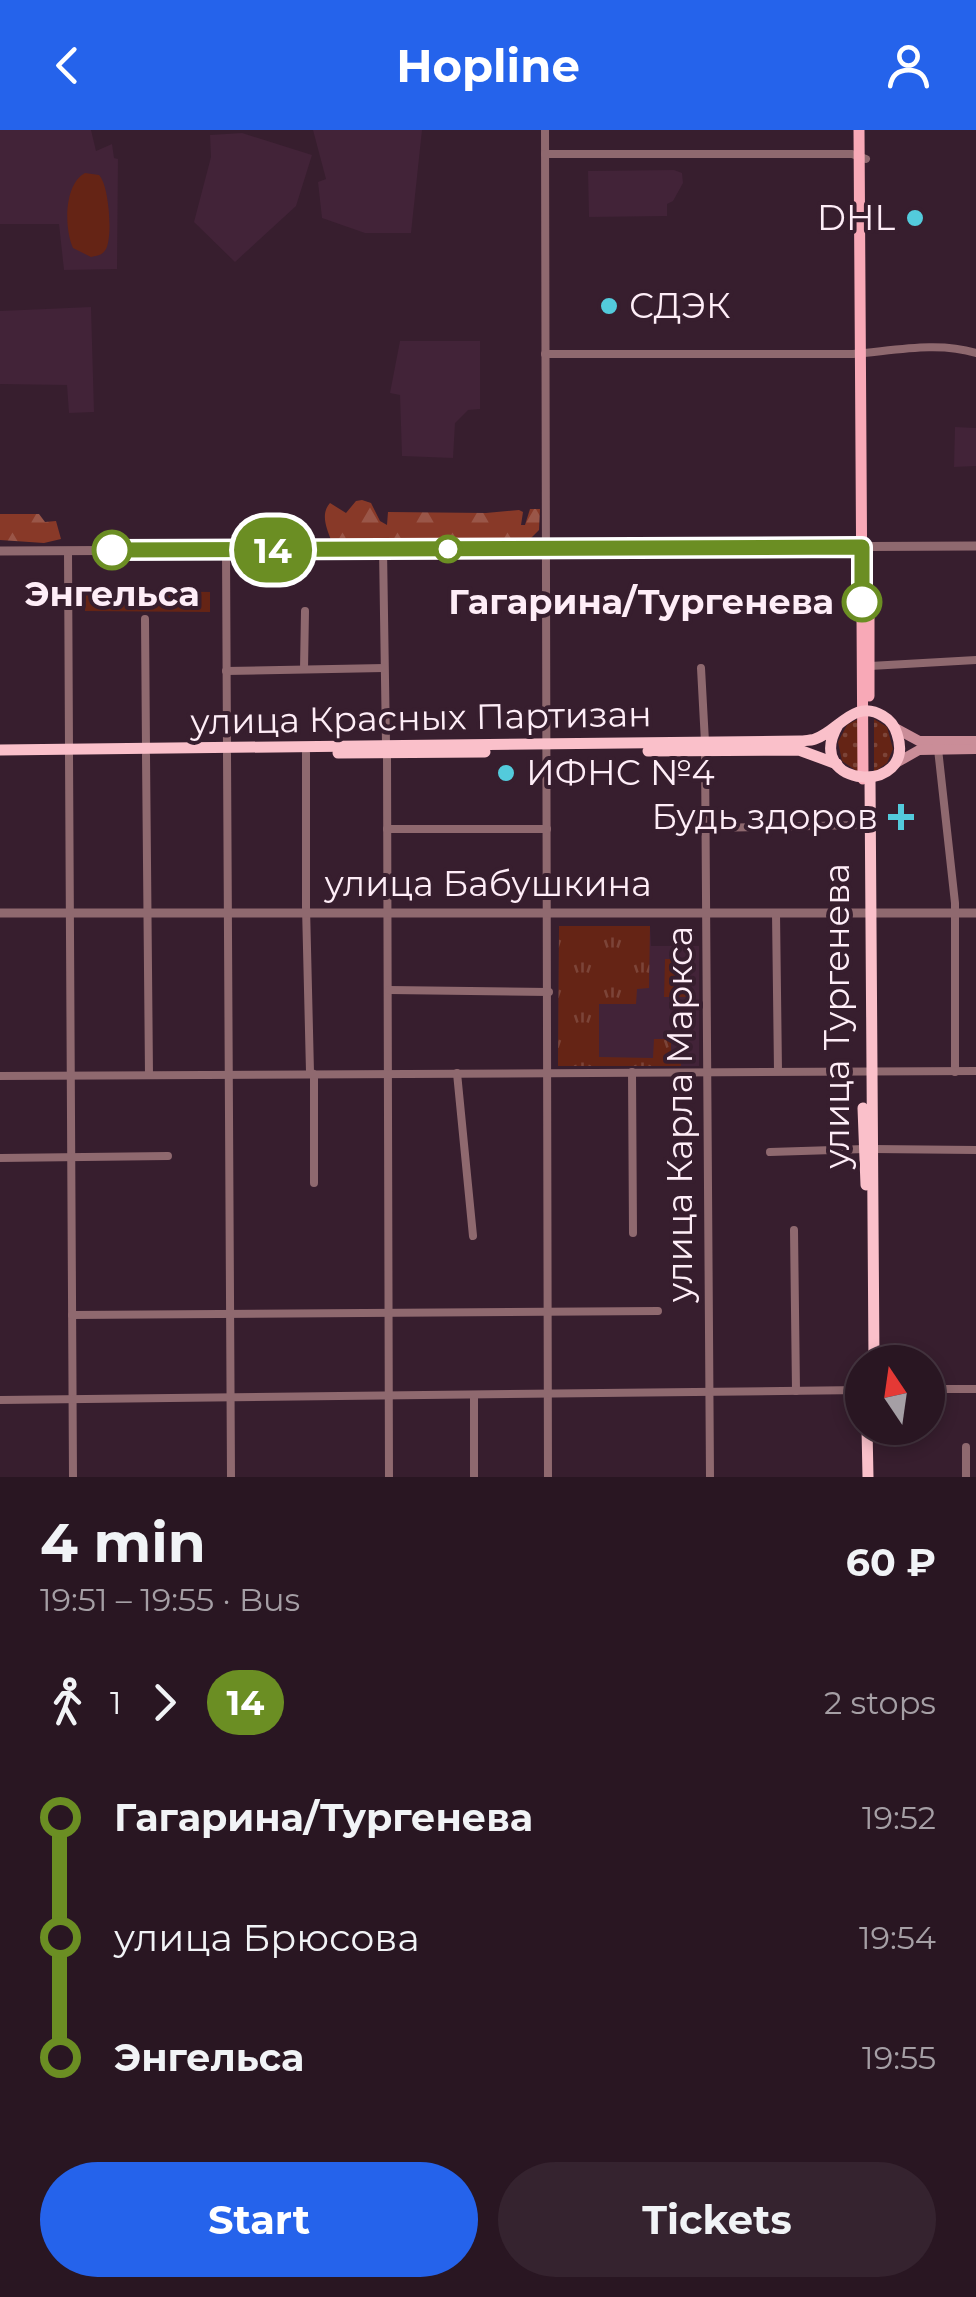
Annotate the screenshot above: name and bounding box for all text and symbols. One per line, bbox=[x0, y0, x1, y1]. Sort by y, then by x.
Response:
icon: back bbox=[40, 38, 95, 93]
text: Hopline bbox=[396, 38, 580, 93]
icon: person bbox=[881, 38, 936, 93]
place label: DHL bbox=[817, 196, 895, 239]
marker: DHL bbox=[904, 207, 926, 229]
place label: СДЭК bbox=[629, 284, 730, 327]
marker: СДЭК bbox=[598, 295, 620, 317]
line badge: 14 bbox=[228, 518, 318, 582]
text: 14 bbox=[254, 529, 292, 572]
marker: Энгельса bbox=[93, 531, 131, 569]
unlabelled marker bbox=[435, 536, 461, 562]
place label: Энгельса bbox=[24, 572, 200, 615]
place label: Гагарина/Тургенева bbox=[448, 580, 834, 623]
marker: Гагарина/Тургенева bbox=[843, 583, 881, 621]
street label: улица Красных Партизан bbox=[189, 692, 652, 743]
place label: ИФНС №4 bbox=[526, 751, 715, 794]
marker: ИФНС №4 bbox=[495, 762, 517, 784]
place label: Будь здоров bbox=[651, 795, 878, 838]
marker: Будь здоров bbox=[888, 804, 914, 830]
street label: улица Бабушкина bbox=[323, 862, 652, 905]
street label: улица Тургенева bbox=[815, 863, 858, 1170]
street label: улица Карла Маркса bbox=[658, 926, 701, 1303]
north arrow bbox=[845, 1345, 945, 1445]
map controls bbox=[845, 1345, 945, 1445]
text: 4 min bbox=[40, 1509, 206, 1576]
text: 60 ₽ bbox=[846, 1539, 936, 1586]
text: 19:51 – 19:55 · Bus bbox=[40, 1580, 300, 1619]
icon: walk bbox=[40, 1675, 95, 1730]
icon: forward bbox=[137, 1675, 192, 1730]
text: 14 bbox=[227, 1681, 264, 1724]
text: 1 bbox=[110, 1683, 122, 1722]
text: 2 stops bbox=[824, 1683, 936, 1722]
text: Гагарина/Тургенева bbox=[114, 1794, 533, 1841]
text: 19:52 bbox=[862, 1798, 936, 1837]
text: улица Брюсова bbox=[114, 1914, 420, 1961]
text: 19:54 bbox=[859, 1918, 936, 1957]
text: Энгельса bbox=[114, 2034, 304, 2081]
text: 19:55 bbox=[862, 2038, 936, 2077]
button: Start bbox=[40, 2162, 478, 2277]
button: Tickets bbox=[498, 2162, 936, 2277]

